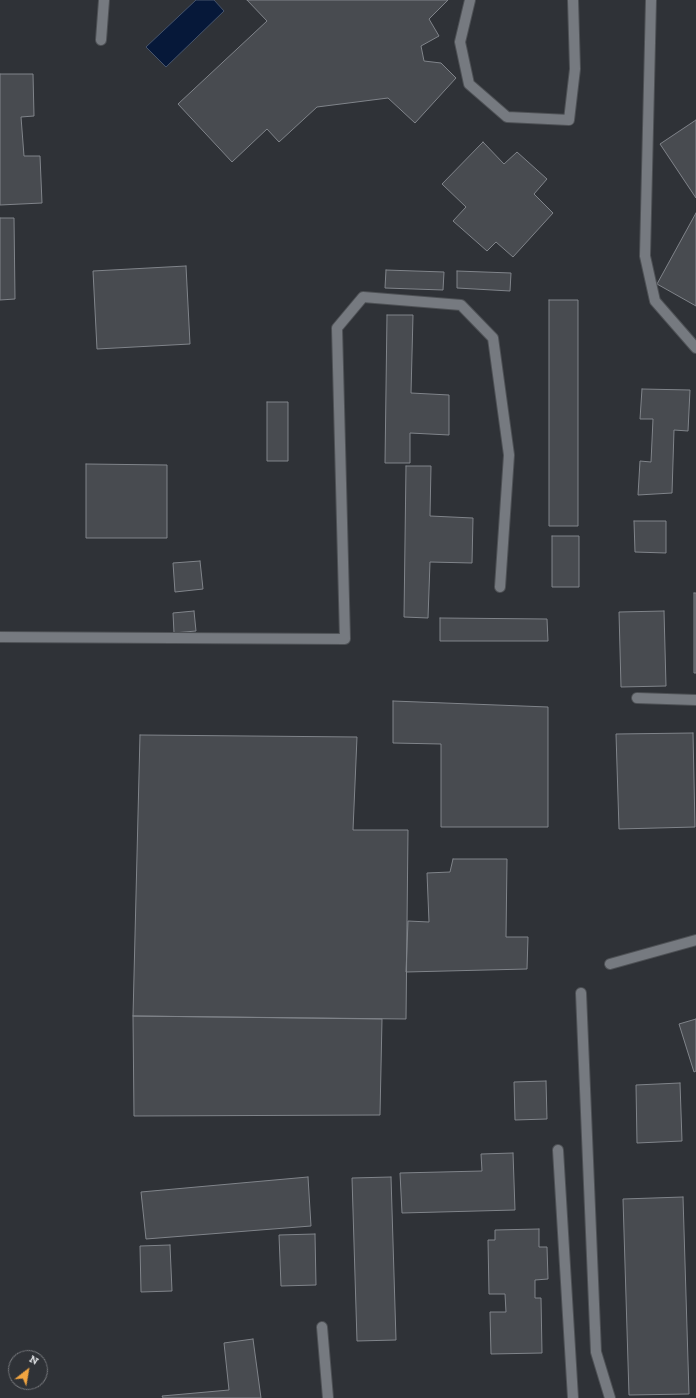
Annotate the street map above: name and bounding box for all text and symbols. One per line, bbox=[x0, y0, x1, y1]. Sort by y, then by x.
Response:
north arrow bbox=[8, 1350, 48, 1390]
text: N bbox=[27, 1352, 41, 1368]

